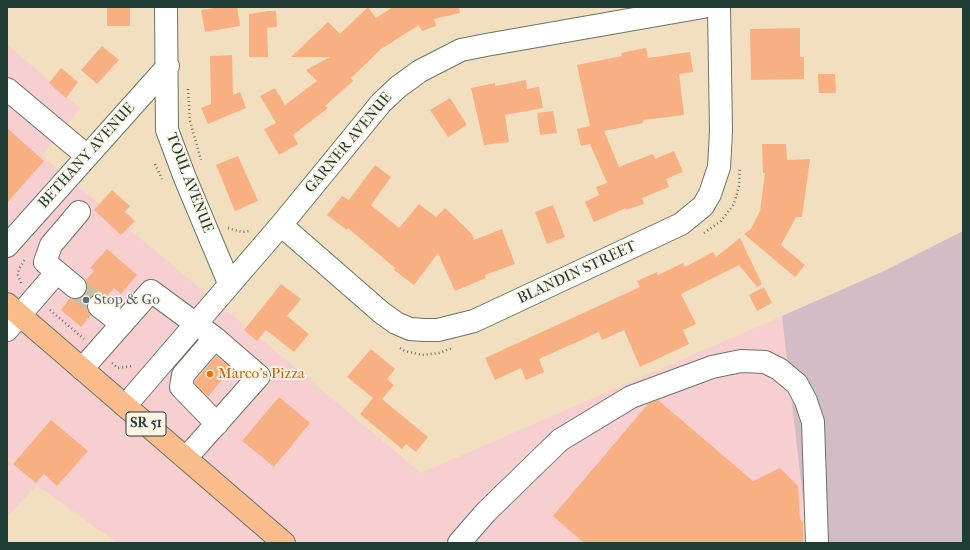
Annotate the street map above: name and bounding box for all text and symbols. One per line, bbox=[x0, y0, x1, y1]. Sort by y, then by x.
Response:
street label: GARNER AVENUE bbox=[302, 89, 396, 197]
street label: BETHANY AVENUE bbox=[35, 100, 139, 212]
street label: TOUL AVENUE bbox=[162, 130, 216, 236]
street label: BLANDIN STREET bbox=[515, 238, 639, 308]
place label: Stop & Go bbox=[94, 291, 160, 309]
marker: Stop & Go bbox=[81, 295, 91, 305]
place label: Marco's Pizza bbox=[218, 365, 305, 383]
marker: Marco's Pizza bbox=[205, 369, 215, 379]
road number: SR 51 bbox=[126, 412, 166, 436]

